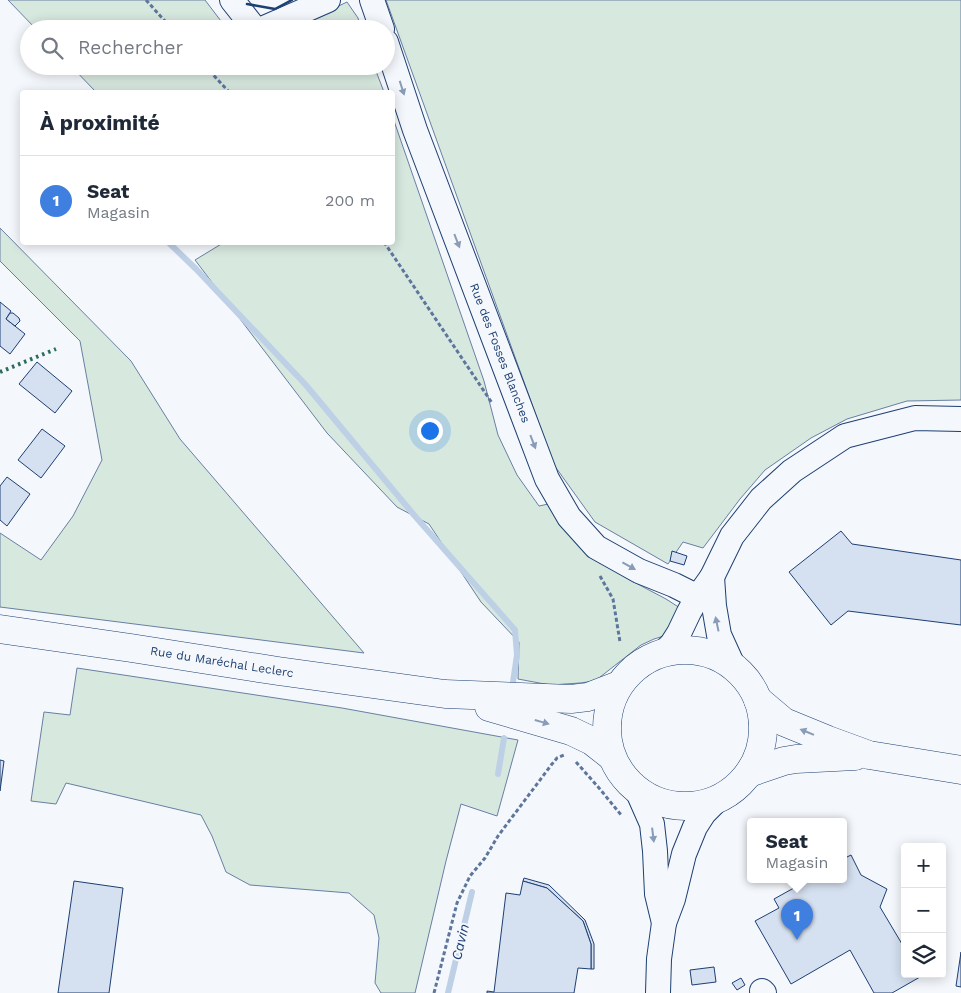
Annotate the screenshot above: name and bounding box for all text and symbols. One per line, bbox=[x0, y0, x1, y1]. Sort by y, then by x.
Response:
search box bbox=[20, 20, 395, 75]
icon: search bbox=[38, 34, 66, 62]
text: Rechercher bbox=[78, 36, 183, 59]
one-way arrow bbox=[398, 81, 406, 96]
text: À proximité bbox=[40, 110, 160, 135]
text: Seat bbox=[87, 180, 129, 203]
text: 1 bbox=[53, 191, 59, 210]
text: 200 m bbox=[325, 191, 375, 210]
text: Magasin bbox=[87, 203, 150, 222]
one-way arrow bbox=[454, 233, 461, 248]
street label: Rue des Fosses Blanches bbox=[467, 281, 533, 425]
your location bbox=[417, 418, 443, 444]
one-way arrow bbox=[529, 435, 537, 450]
one-way arrow bbox=[622, 562, 637, 570]
one-way arrow bbox=[713, 616, 721, 632]
street label: Rue du Maréchal Leclerc bbox=[149, 644, 295, 680]
one-way arrow bbox=[535, 718, 550, 726]
one-way arrow bbox=[800, 727, 814, 735]
popup bbox=[747, 818, 847, 883]
one-way arrow bbox=[649, 827, 657, 843]
text: Seat bbox=[766, 830, 808, 853]
map controls bbox=[901, 843, 946, 978]
button: + bbox=[901, 843, 946, 888]
text: Magasin bbox=[766, 853, 828, 872]
button: − bbox=[901, 888, 946, 933]
pin: 1 bbox=[781, 899, 813, 940]
water label: Cavin bbox=[448, 922, 472, 962]
button: layers bbox=[901, 933, 946, 978]

